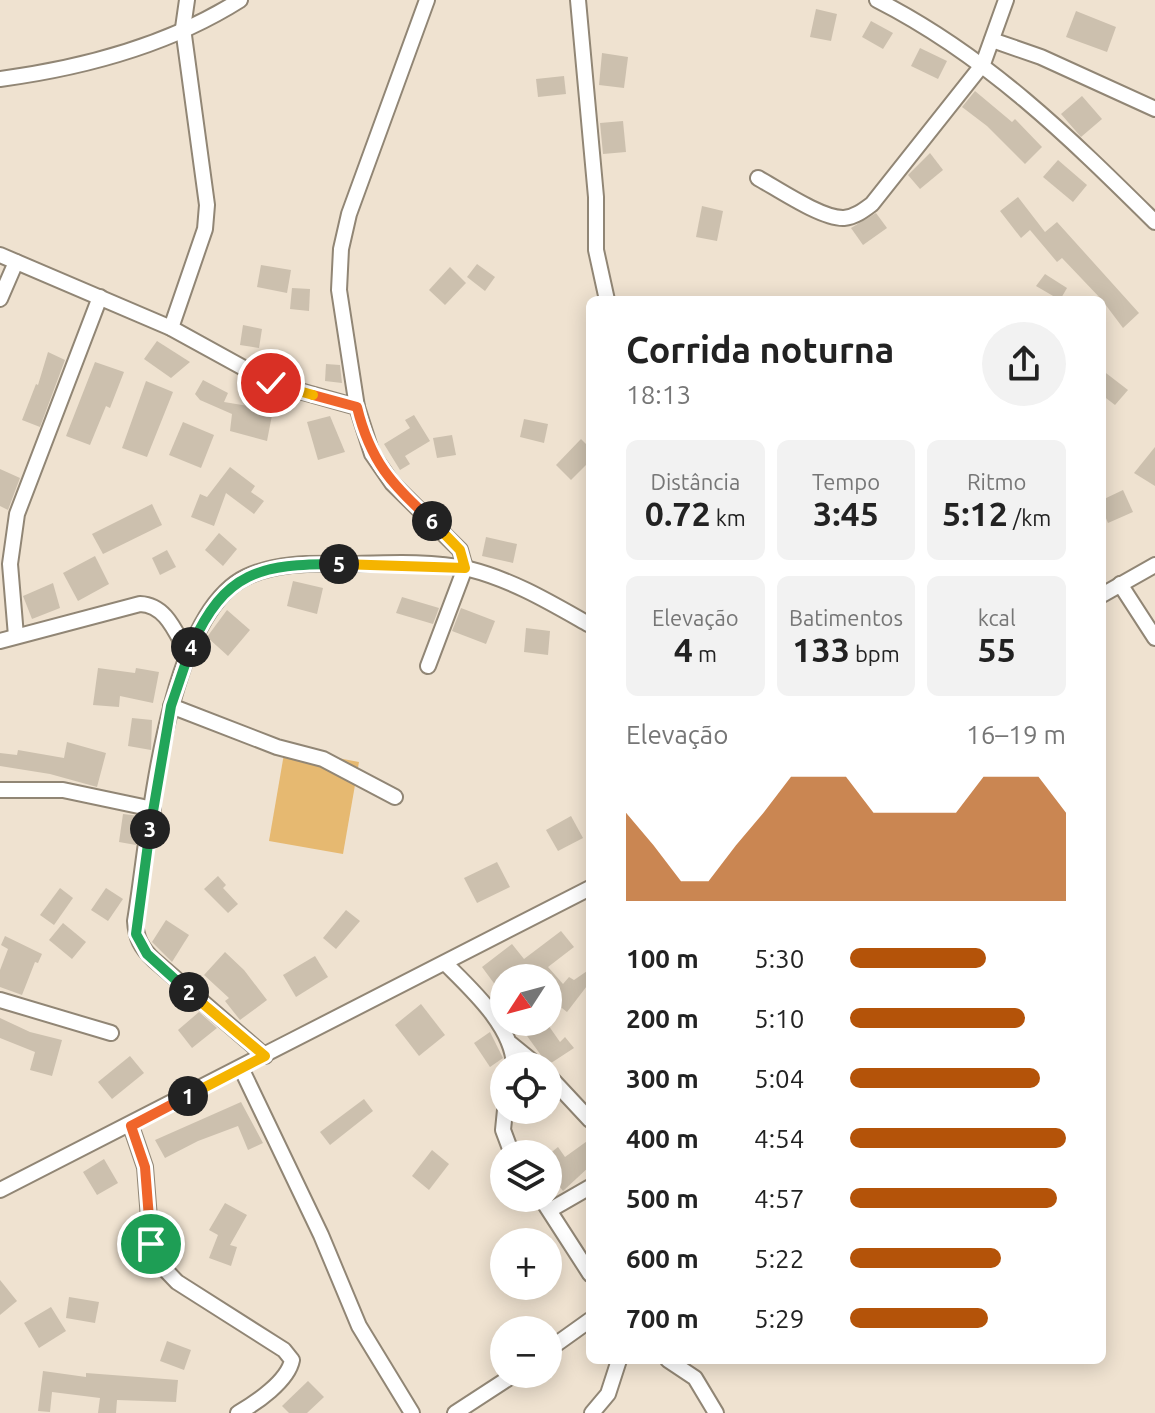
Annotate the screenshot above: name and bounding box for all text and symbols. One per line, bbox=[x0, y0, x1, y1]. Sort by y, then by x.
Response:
button: share bbox=[982, 322, 1066, 406]
text: Corrida noturna bbox=[626, 329, 894, 370]
pin bbox=[237, 349, 305, 417]
icon: check bbox=[249, 361, 293, 405]
text: 18:13 bbox=[626, 380, 691, 409]
text: Distância bbox=[650, 469, 740, 494]
text: Tempo bbox=[812, 469, 880, 494]
text: Ritmo bbox=[967, 469, 1026, 494]
text: 0.72 bbox=[645, 494, 711, 532]
text: 3:45 bbox=[813, 494, 879, 532]
text: 5:12 bbox=[942, 494, 1008, 532]
pin: 6 bbox=[412, 501, 452, 541]
text: km bbox=[711, 505, 746, 530]
text: /km bbox=[1008, 505, 1051, 530]
text: 6 bbox=[426, 508, 438, 533]
pin: 5 bbox=[319, 544, 359, 584]
text: 5 bbox=[333, 551, 345, 576]
text: Elevação bbox=[652, 605, 739, 630]
text: Batimentos bbox=[789, 605, 903, 630]
text: kcal bbox=[978, 605, 1016, 630]
pin: 4 bbox=[171, 627, 211, 667]
text: 4 bbox=[674, 630, 693, 668]
text: 133 bbox=[792, 630, 850, 668]
text: 55 bbox=[977, 630, 1016, 668]
text: 4 bbox=[185, 634, 197, 659]
text: m bbox=[693, 641, 717, 666]
text: bpm bbox=[850, 641, 900, 666]
text: Elevação bbox=[626, 720, 728, 749]
text: 16–19 m bbox=[966, 720, 1066, 749]
pin: 3 bbox=[130, 809, 170, 849]
text: 3 bbox=[144, 816, 156, 841]
text: 100 m bbox=[626, 944, 699, 973]
text: 5:30 bbox=[754, 944, 804, 973]
north arrow bbox=[490, 964, 562, 1036]
map controls bbox=[490, 964, 562, 1388]
pin: 2 bbox=[169, 972, 209, 1012]
text: 2 bbox=[183, 979, 195, 1004]
text: 200 m bbox=[626, 1004, 699, 1033]
text: 5:10 bbox=[754, 1004, 804, 1033]
button: locate bbox=[490, 1052, 562, 1124]
text: 300 m bbox=[626, 1064, 699, 1093]
text: 5:04 bbox=[754, 1064, 804, 1093]
pin: 1 bbox=[168, 1076, 208, 1116]
text: 1 bbox=[182, 1083, 194, 1108]
text: 400 m bbox=[626, 1124, 699, 1153]
text: 4:54 bbox=[754, 1124, 804, 1153]
button: layers bbox=[490, 1140, 562, 1212]
text: 500 m bbox=[626, 1184, 699, 1213]
text: 4:57 bbox=[754, 1184, 804, 1213]
pin bbox=[117, 1210, 185, 1278]
icon: arrive bbox=[129, 1222, 173, 1266]
button: + bbox=[490, 1228, 562, 1300]
text: 600 m bbox=[626, 1244, 699, 1273]
text: 5:22 bbox=[754, 1244, 804, 1273]
text: 700 m bbox=[626, 1304, 699, 1333]
text: 5:29 bbox=[754, 1304, 804, 1333]
button: − bbox=[490, 1316, 562, 1388]

